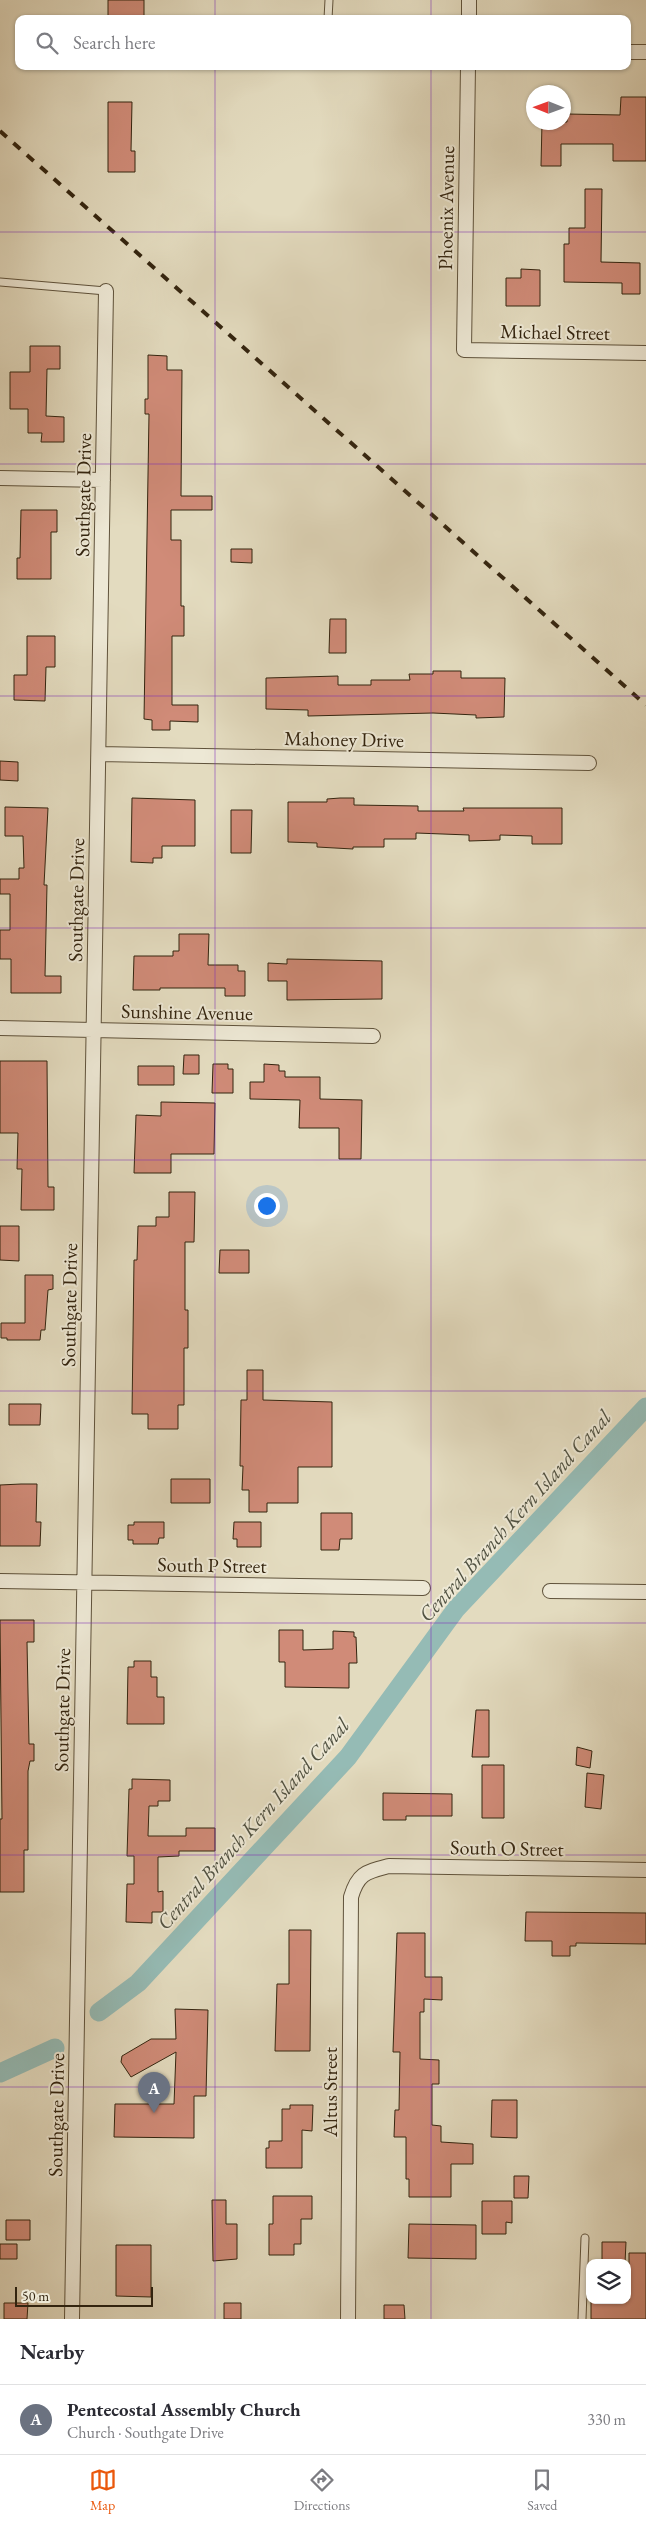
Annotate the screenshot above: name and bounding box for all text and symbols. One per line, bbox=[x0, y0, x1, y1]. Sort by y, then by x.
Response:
search box bbox=[15, 15, 631, 70]
icon: search bbox=[33, 29, 61, 57]
text: Search here bbox=[73, 30, 155, 55]
north arrow bbox=[526, 85, 571, 130]
street label: Phoenix Avenue bbox=[432, 145, 460, 270]
street label: Michael Street bbox=[500, 318, 611, 346]
street label: Southgate Drive bbox=[69, 433, 97, 557]
street label: Mahoney Drive bbox=[284, 725, 404, 753]
street label: Southgate Drive bbox=[62, 838, 90, 962]
street label: Sunshine Avenue bbox=[121, 998, 253, 1026]
your location bbox=[254, 1193, 280, 1219]
street label: Southgate Drive bbox=[55, 1243, 83, 1367]
water label: Central Branch Kern Island Canal bbox=[412, 1403, 618, 1627]
street label: South P Street bbox=[157, 1551, 268, 1579]
street label: Southgate Drive bbox=[48, 1648, 76, 1772]
water label: Central Branch Kern Island Canal bbox=[150, 1711, 356, 1935]
street label: South O Street bbox=[450, 1834, 565, 1862]
street label: Altus Street bbox=[317, 2046, 343, 2138]
street label: Southgate Drive bbox=[42, 2053, 70, 2177]
pin: A bbox=[138, 2072, 170, 2113]
map controls bbox=[586, 2259, 631, 2304]
button: layers bbox=[586, 2259, 631, 2304]
scale bar bbox=[15, 2284, 152, 2307]
text: 50 m bbox=[22, 2287, 49, 2305]
text: Nearby bbox=[20, 2338, 84, 2365]
text: Pentecostal Assembly Church bbox=[67, 2397, 301, 2422]
text: A bbox=[30, 2409, 42, 2430]
text: 330 m bbox=[587, 2409, 626, 2430]
text: Church · Southgate Drive bbox=[67, 2422, 224, 2443]
tab: Map bbox=[89, 2466, 117, 2514]
tab: Directions bbox=[294, 2466, 350, 2514]
tab: Saved bbox=[527, 2466, 557, 2514]

